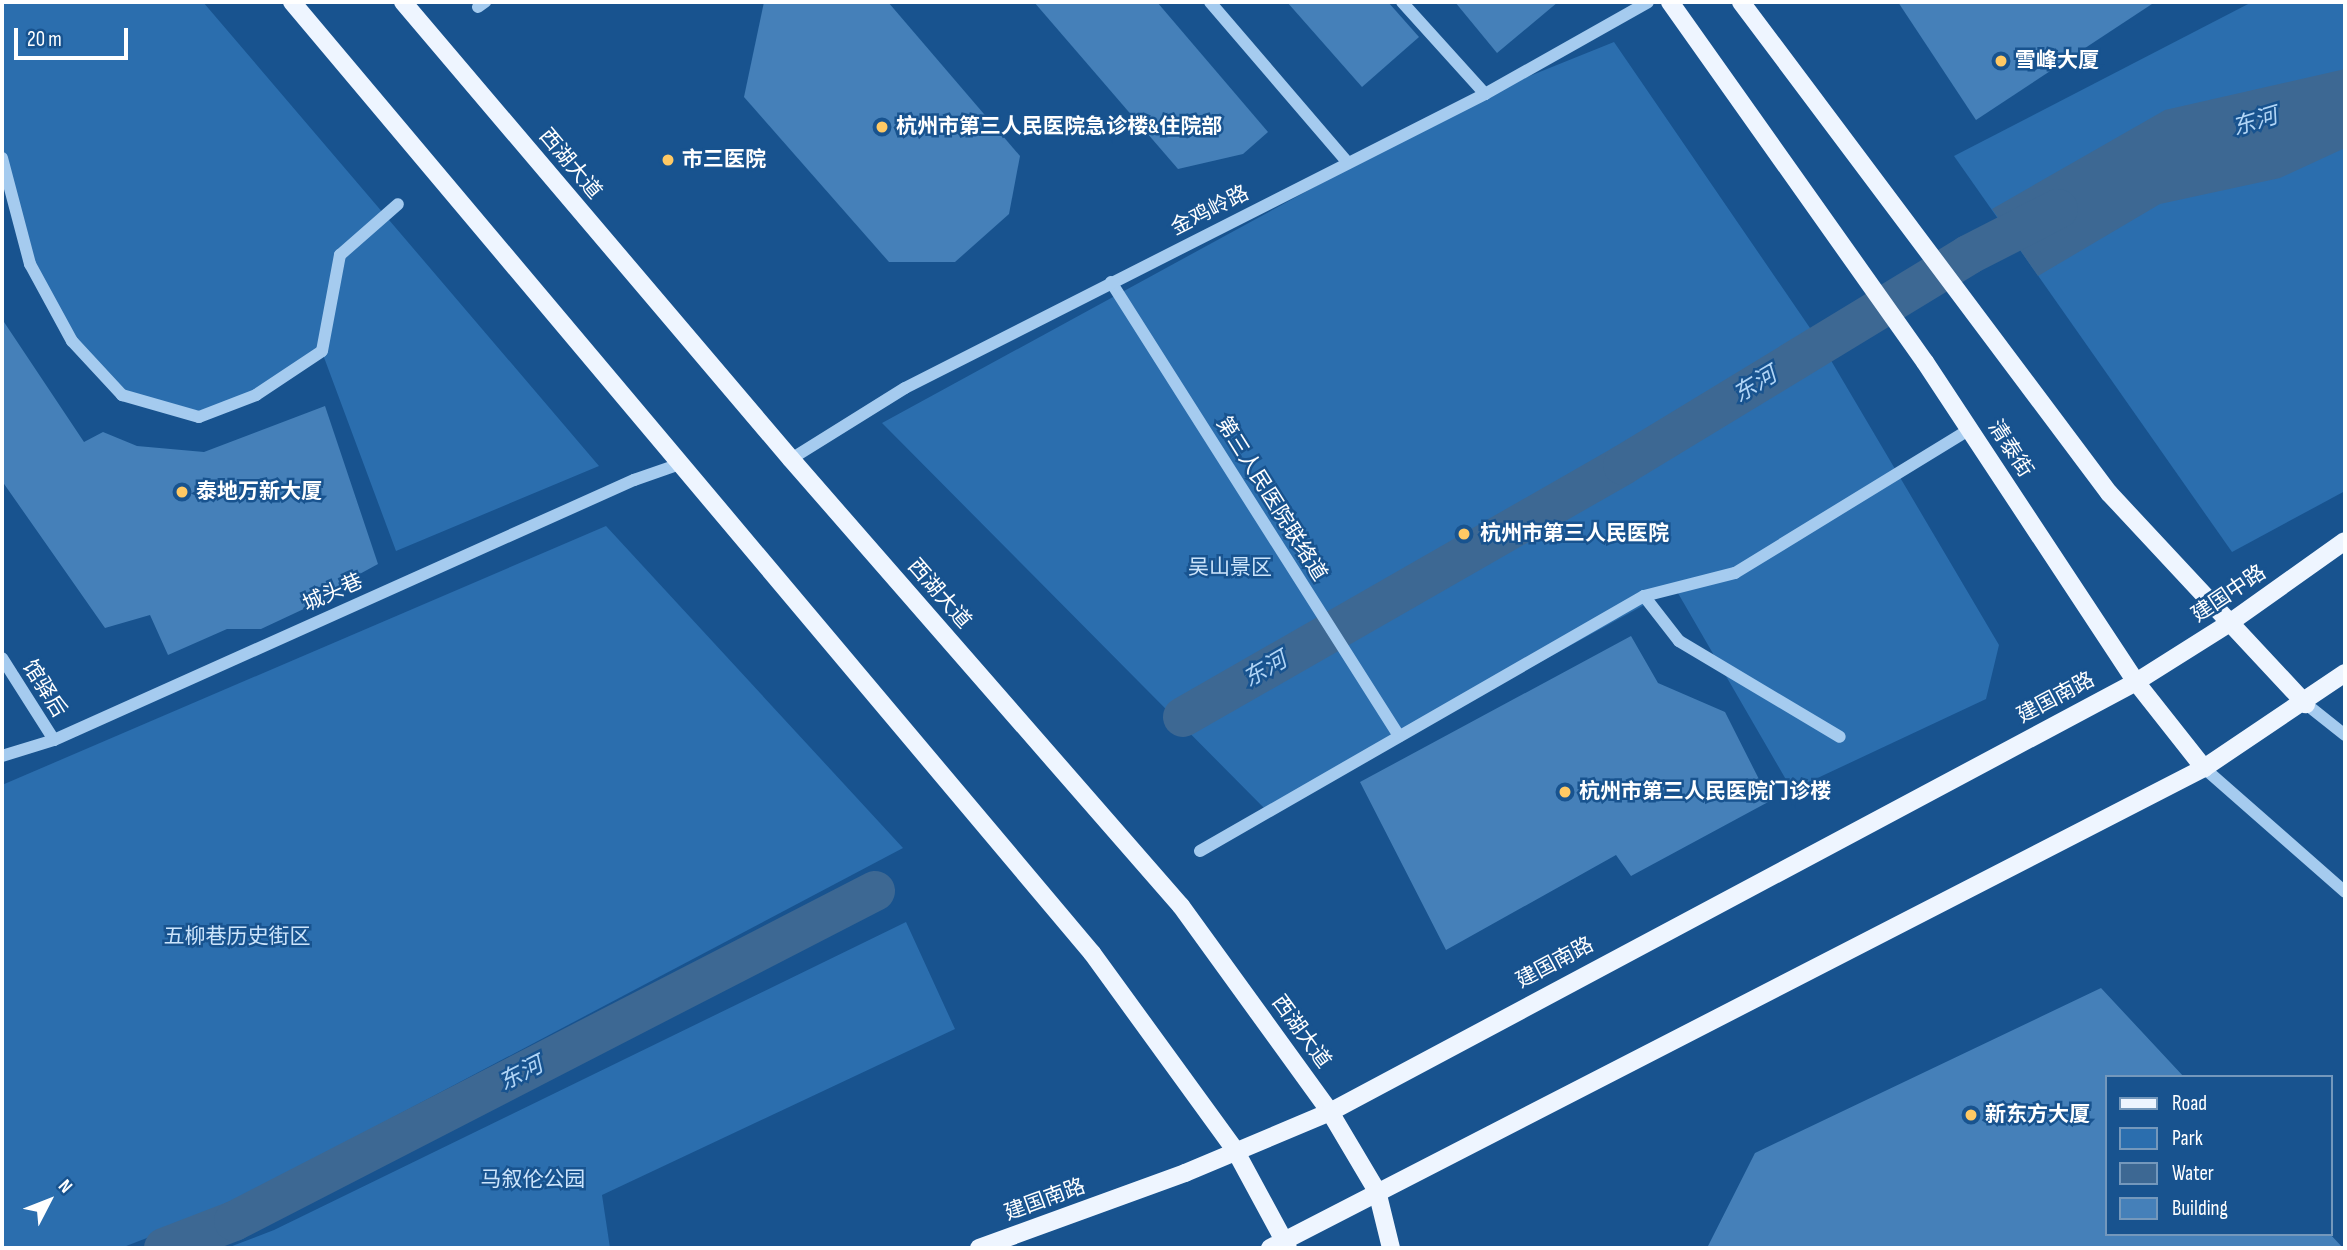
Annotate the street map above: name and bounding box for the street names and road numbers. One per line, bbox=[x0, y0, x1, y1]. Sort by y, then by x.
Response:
street label: 西湖大道 bbox=[533, 124, 607, 204]
street label: 金鸡岭路 bbox=[1167, 181, 1253, 241]
street label: 第三人民医院联络道 bbox=[1210, 412, 1332, 586]
street label: 清泰街 bbox=[1982, 416, 2038, 482]
street label: 西湖大道 bbox=[902, 554, 976, 634]
street label: 建国中路 bbox=[2187, 560, 2271, 628]
street label: 城头巷 bbox=[299, 569, 367, 617]
street label: 馆驿后 bbox=[17, 656, 71, 722]
street label: 建国南路 bbox=[2013, 667, 2099, 729]
street label: 建国南路 bbox=[1512, 932, 1598, 994]
street label: 西湖大道 bbox=[1266, 991, 1336, 1073]
street label: 建国南路 bbox=[1001, 1174, 1089, 1226]

